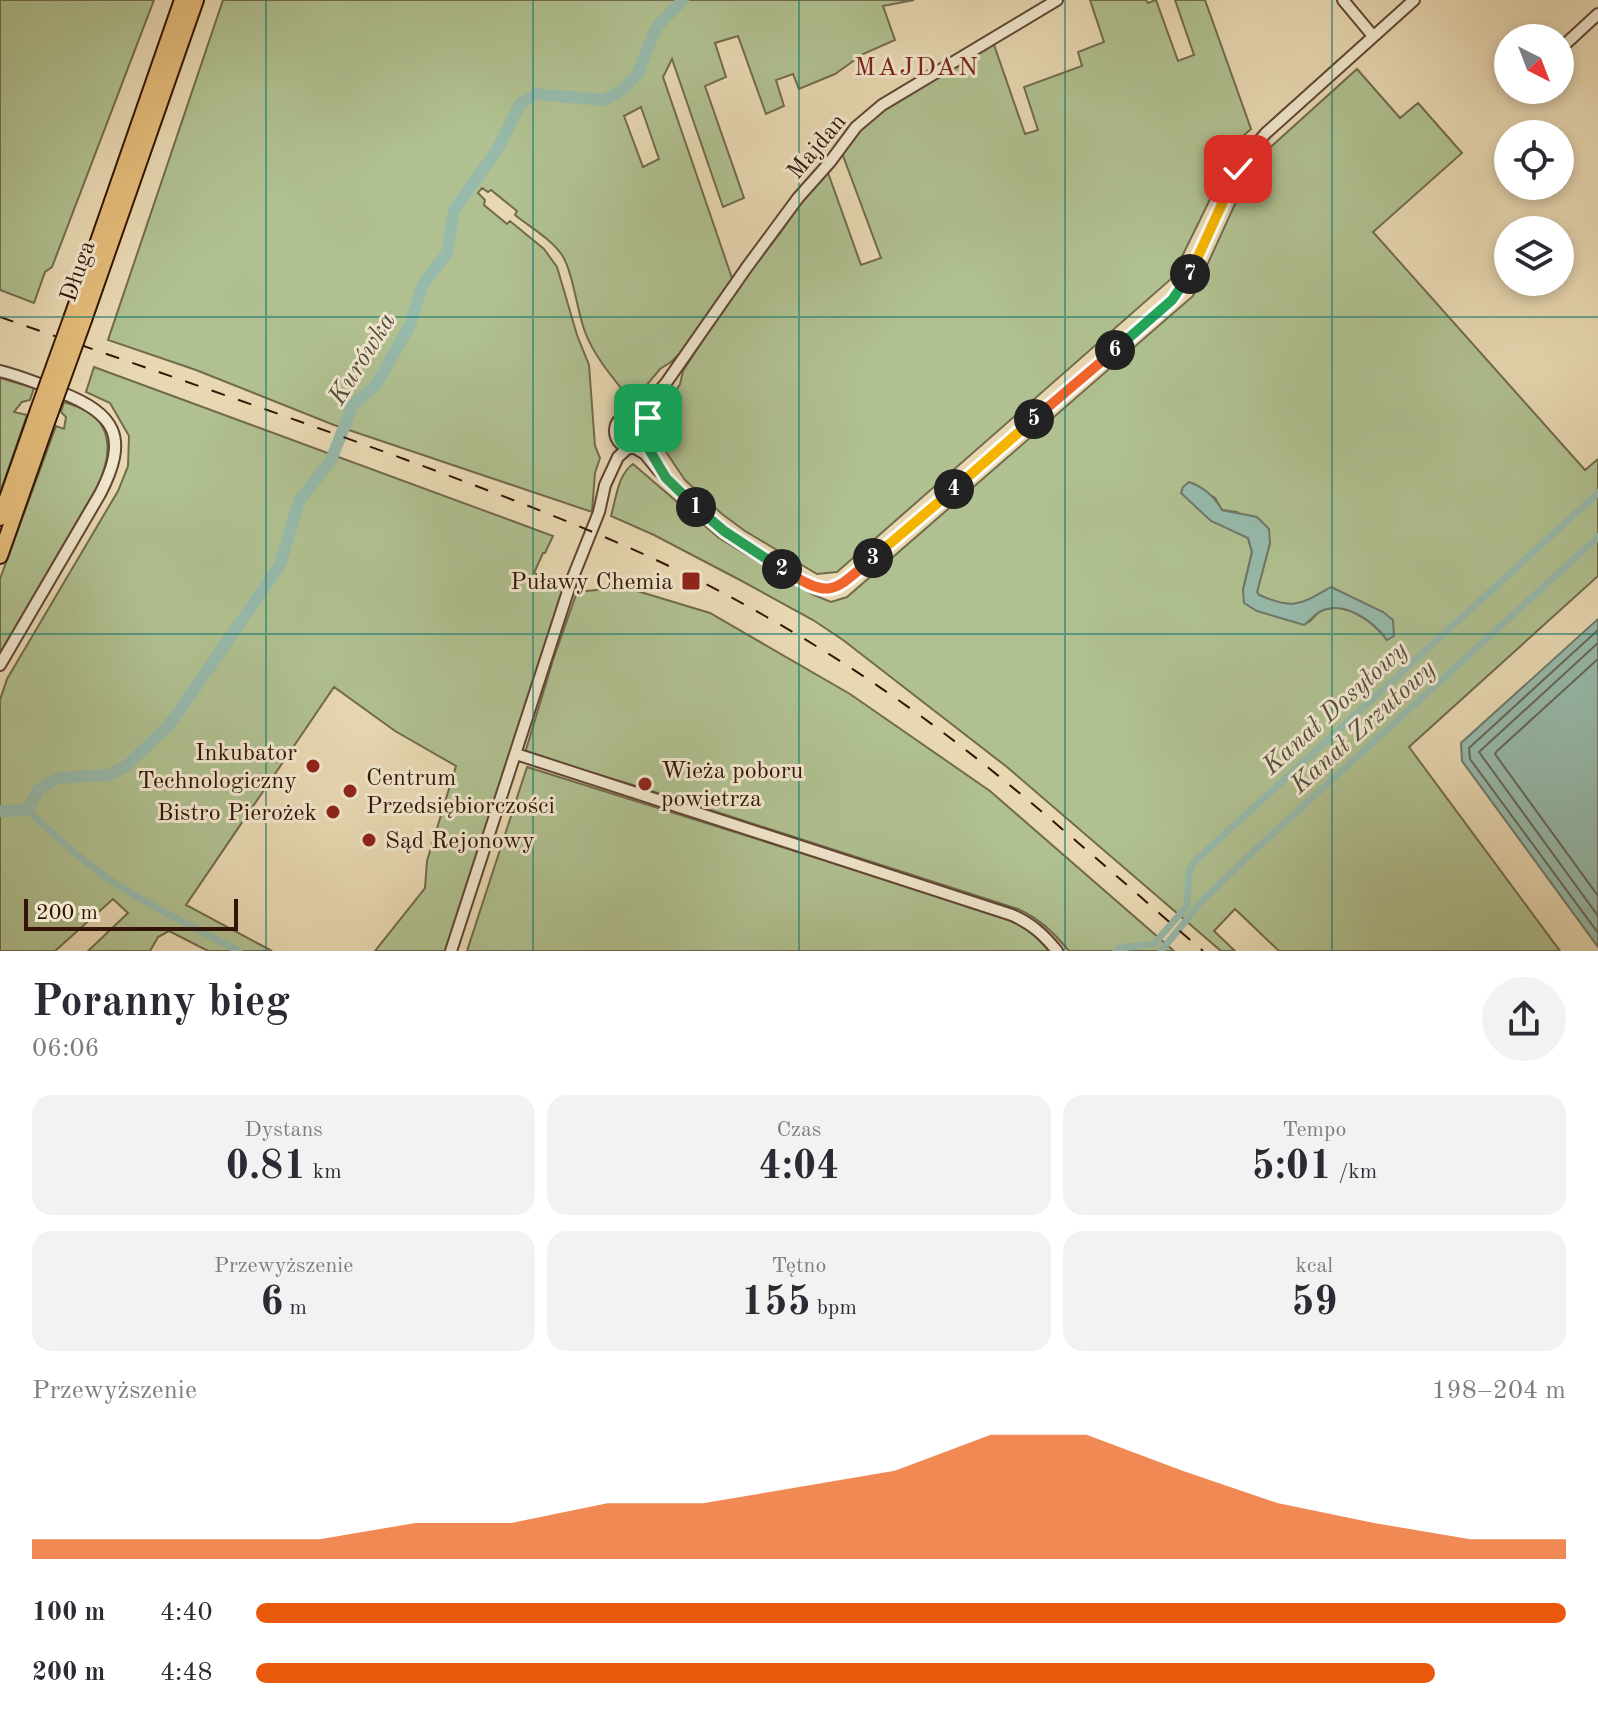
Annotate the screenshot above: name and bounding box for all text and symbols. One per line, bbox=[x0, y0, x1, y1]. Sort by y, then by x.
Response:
north arrow bbox=[1494, 24, 1574, 104]
map controls bbox=[1494, 24, 1574, 296]
district label: MAJDAN bbox=[854, 55, 980, 81]
street label: Majdan bbox=[784, 110, 851, 184]
button: locate bbox=[1494, 120, 1574, 200]
pin bbox=[1204, 135, 1272, 203]
icon: check bbox=[1216, 147, 1260, 191]
button: layers bbox=[1494, 216, 1574, 296]
street label: Długa bbox=[57, 238, 101, 305]
pin: 7 bbox=[1170, 254, 1210, 294]
text: 7 bbox=[1184, 263, 1196, 285]
water label: Kurówka bbox=[324, 308, 401, 410]
pin: 6 bbox=[1095, 330, 1135, 370]
text: 6 bbox=[1109, 339, 1121, 361]
pin bbox=[614, 384, 682, 452]
icon: arrive bbox=[626, 396, 670, 440]
pin: 5 bbox=[1014, 399, 1054, 439]
text: 5 bbox=[1028, 408, 1040, 430]
pin: 4 bbox=[934, 469, 974, 509]
text: 4 bbox=[948, 478, 960, 500]
pin: 1 bbox=[676, 487, 716, 527]
text: 1 bbox=[690, 496, 702, 518]
pin: 3 bbox=[853, 538, 893, 578]
text: 3 bbox=[867, 547, 879, 569]
pin: 2 bbox=[762, 549, 802, 589]
text: 2 bbox=[776, 558, 788, 580]
marker: Puławy Chemia bbox=[680, 570, 702, 592]
place label: Puławy Chemia bbox=[510, 571, 673, 595]
water label: Kanał Dosyłowy bbox=[1257, 637, 1413, 781]
water label: Kanał Zrzutowy bbox=[1285, 656, 1441, 800]
place label: Inkubator Technologiczny bbox=[138, 742, 297, 794]
marker: Inkubator Technologiczny bbox=[304, 757, 322, 775]
place label: Wieża poboru powietrza bbox=[661, 760, 804, 812]
place label: Centrum Przedsiębiorczości bbox=[366, 767, 555, 819]
marker: Wieża poboru powietrza bbox=[636, 775, 654, 793]
marker: Centrum Przedsiębiorczości bbox=[341, 782, 359, 800]
place label: Bistro Pierożek bbox=[157, 802, 317, 826]
marker: Bistro Pierożek bbox=[324, 803, 342, 821]
place label: Sąd Rejonowy bbox=[385, 830, 535, 854]
marker: Sąd Rejonowy bbox=[360, 831, 378, 849]
scale bar bbox=[24, 895, 238, 931]
text: 200 m bbox=[36, 902, 98, 924]
button: share bbox=[1482, 977, 1566, 1061]
text: Poranny bieg bbox=[32, 981, 290, 1025]
text: 06:06 bbox=[32, 1036, 100, 1062]
text: Dystans bbox=[244, 1119, 323, 1141]
text: Czas bbox=[777, 1119, 821, 1141]
text: Tempo bbox=[1282, 1119, 1346, 1141]
text: 0.81 bbox=[226, 1148, 307, 1188]
text: 4:04 bbox=[759, 1148, 839, 1188]
text: 5:01 bbox=[1251, 1148, 1332, 1188]
text: km bbox=[307, 1161, 342, 1183]
text: /km bbox=[1332, 1161, 1377, 1183]
text: Przewyższenie bbox=[214, 1255, 353, 1277]
text: Tętno bbox=[772, 1255, 826, 1277]
text: kcal bbox=[1295, 1255, 1333, 1277]
text: 6 bbox=[260, 1284, 283, 1324]
text: 155 bbox=[741, 1284, 811, 1324]
text: 59 bbox=[1291, 1284, 1338, 1324]
text: m bbox=[283, 1297, 307, 1319]
text: bpm bbox=[811, 1297, 857, 1319]
text: Przewyższenie bbox=[32, 1378, 197, 1404]
text: 198–204 m bbox=[1431, 1378, 1566, 1404]
text: 100 m bbox=[32, 1600, 105, 1626]
text: 4:40 bbox=[160, 1600, 213, 1626]
text: 200 m bbox=[32, 1660, 105, 1686]
text: 4:48 bbox=[160, 1660, 213, 1686]

